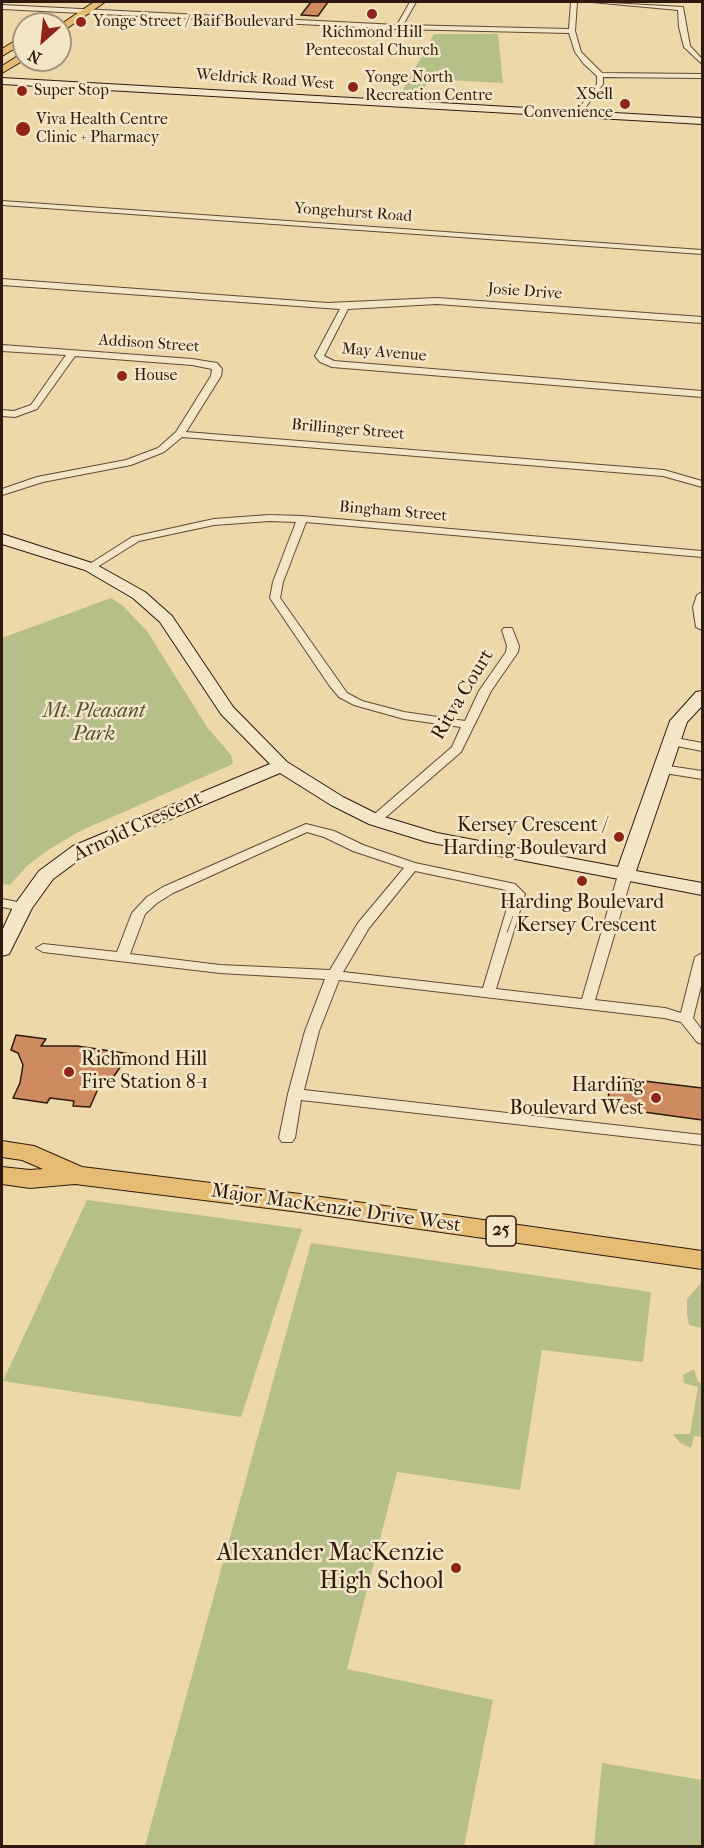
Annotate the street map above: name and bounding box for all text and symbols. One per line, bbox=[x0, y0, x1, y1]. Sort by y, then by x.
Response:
marker: Richmond Hill Pentecostal Church bbox=[365, 7, 379, 21]
north arrow bbox=[12, 12, 72, 72]
place label: Yonge Street / Baif Boulevard bbox=[93, 12, 294, 32]
marker: Yonge Street / Baif Boulevard bbox=[74, 15, 88, 29]
place label: Richmond Hill Pentecostal Church bbox=[305, 23, 439, 61]
text: N bbox=[25, 45, 44, 68]
street label: Weldrick Road West bbox=[195, 66, 335, 94]
place label: Yonge North Recreation Centre bbox=[365, 68, 493, 106]
marker: Yonge North Recreation Centre bbox=[346, 80, 360, 94]
place label: Super Stop bbox=[34, 81, 109, 101]
marker: Super Stop bbox=[15, 84, 29, 98]
place label: XSell Convenience bbox=[524, 85, 613, 123]
marker: XSell Convenience bbox=[618, 97, 632, 111]
place label: Viva Health Centre Clinic + Pharmacy bbox=[36, 110, 168, 148]
marker: Viva Health Centre Clinic + Pharmacy bbox=[14, 120, 32, 138]
street label: Yongehurst Road bbox=[293, 199, 413, 227]
street label: Josie Drive bbox=[487, 280, 563, 304]
street label: Addison Street bbox=[98, 331, 200, 357]
street label: May Avenue bbox=[341, 340, 427, 366]
place label: House bbox=[134, 366, 177, 386]
marker: House bbox=[115, 369, 129, 383]
street label: Brillinger Street bbox=[291, 415, 405, 445]
street label: Bingham Street bbox=[338, 498, 448, 526]
street label: Ritva Court bbox=[427, 645, 499, 745]
park label: Mt. Pleasant Park bbox=[43, 700, 145, 747]
street label: Arnold Crescent bbox=[70, 787, 206, 867]
place label: Kersey Crescent / Harding Boulevard bbox=[443, 814, 607, 861]
marker: Kersey Crescent / Harding Boulevard bbox=[612, 830, 626, 844]
marker: Harding Boulevard / Kersey Crescent bbox=[575, 874, 589, 888]
place label: Harding Boulevard / Kersey Crescent bbox=[500, 891, 664, 938]
place label: Richmond Hill Fire Station 8-1 bbox=[81, 1048, 208, 1095]
marker: Richmond Hill Fire Station 8-1 bbox=[62, 1065, 76, 1079]
place label: Harding Boulevard West bbox=[509, 1074, 644, 1121]
marker: Harding Boulevard West bbox=[649, 1091, 663, 1105]
street label: Major MacKenzie Drive West bbox=[210, 1180, 462, 1238]
road number: 25 bbox=[486, 1216, 516, 1246]
place label: Alexander MacKenzie High School bbox=[217, 1540, 444, 1596]
marker: Alexander MacKenzie High School bbox=[449, 1561, 463, 1575]

